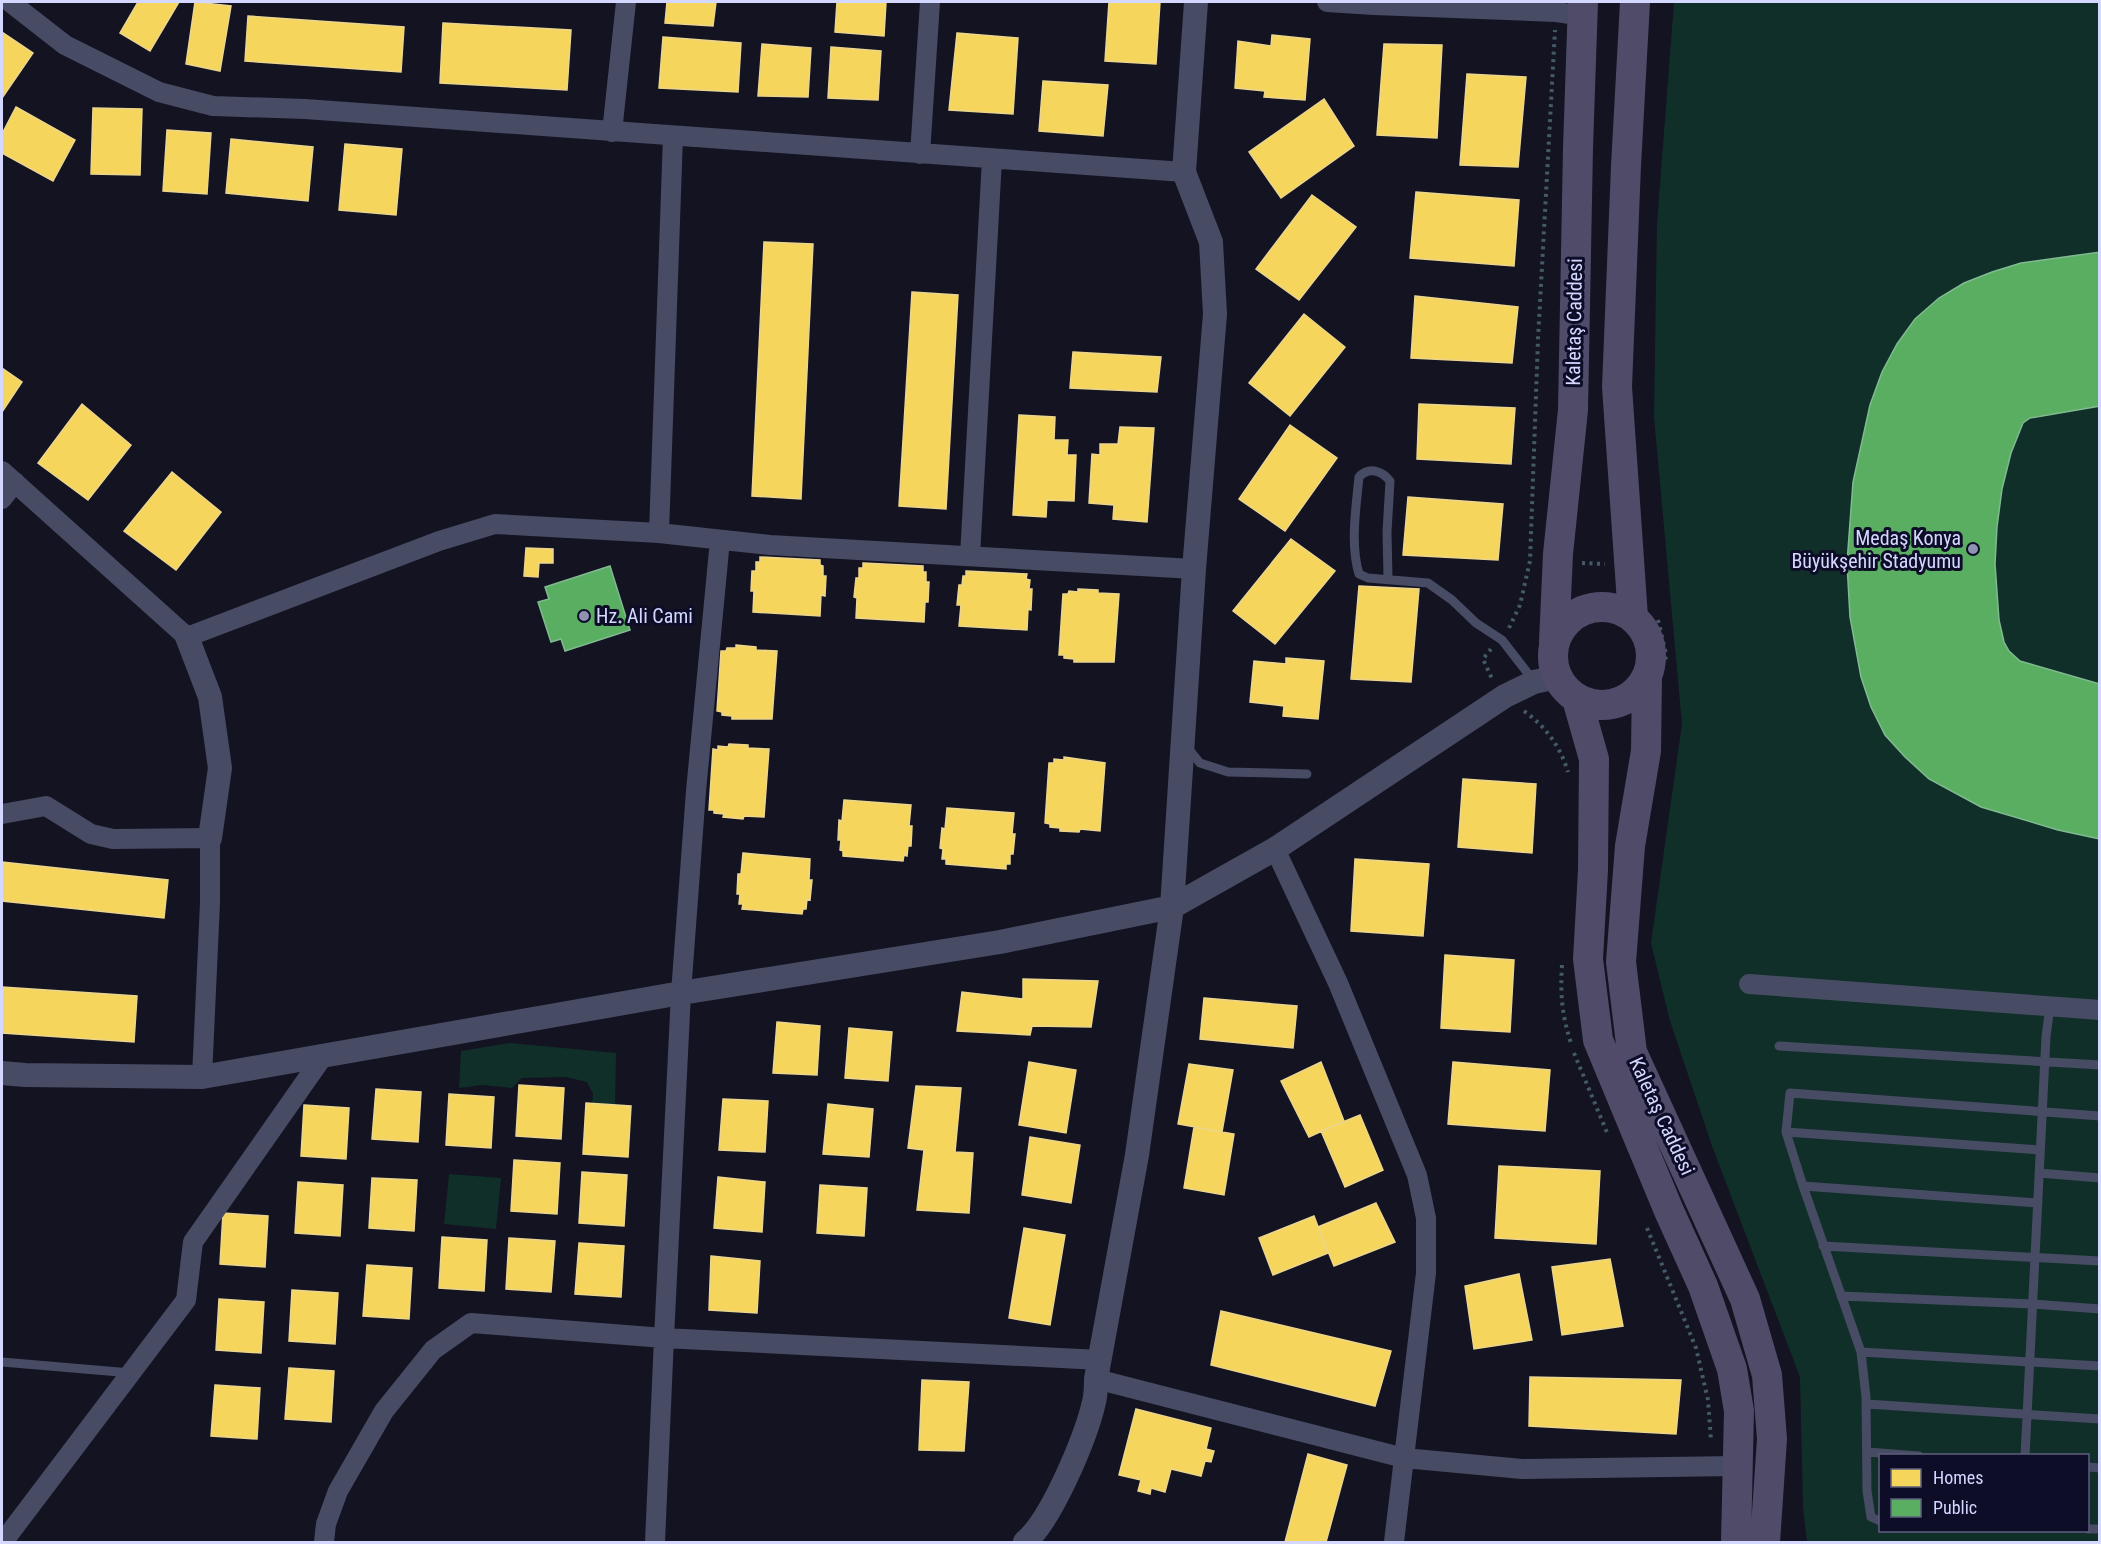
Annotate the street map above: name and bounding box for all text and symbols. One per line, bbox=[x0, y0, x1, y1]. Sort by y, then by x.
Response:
street label: Kaletaş Caddesi bbox=[1561, 258, 1587, 386]
place label: Medaş Konya Büyükşehir Stadyumu bbox=[1791, 526, 1961, 573]
marker: Medaş Konya Büyükşehir Stadyumu bbox=[1966, 542, 1980, 556]
place label: Hz. Ali Cami bbox=[596, 604, 693, 628]
marker: Hz. Ali Cami bbox=[577, 609, 591, 623]
street label: Kaletaş Caddesi bbox=[1624, 1053, 1700, 1179]
legend bbox=[1879, 1454, 2089, 1532]
text: Homes bbox=[1933, 1467, 1983, 1488]
text: Public bbox=[1933, 1497, 1977, 1518]

